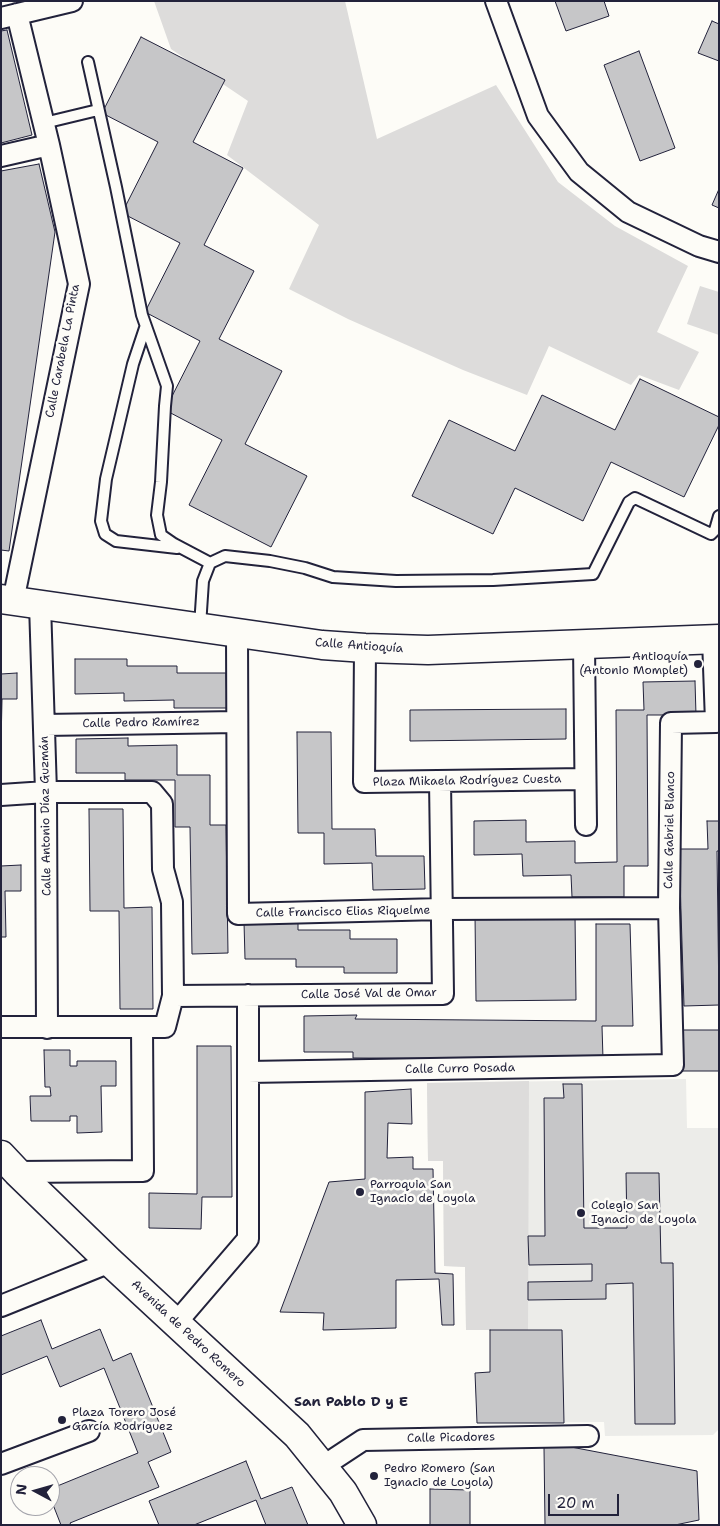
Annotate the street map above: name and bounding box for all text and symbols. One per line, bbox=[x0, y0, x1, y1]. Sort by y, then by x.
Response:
street label: Calle Carabela La Pinta bbox=[43, 283, 83, 419]
street label: Calle Antioquía bbox=[314, 636, 404, 656]
place label: Antioquía (Antonio Momplet) bbox=[579, 650, 688, 678]
marker: Antioquía (Antonio Momplet) bbox=[692, 658, 704, 670]
street label: Calle Pedro Ramírez bbox=[82, 715, 200, 731]
street label: Calle Antonio Díaz Guzmán bbox=[37, 736, 55, 896]
street label: Calle Gabriel Blanco bbox=[662, 771, 678, 889]
street label: Plaza Mikaela Rodríguez Cuesta bbox=[373, 772, 561, 790]
street label: Calle Francisco Elias Riquelme bbox=[256, 903, 430, 921]
street label: Calle José Val de Omar bbox=[301, 986, 437, 1002]
street label: Calle Curro Posada bbox=[405, 1061, 515, 1077]
place label: Parroquia San Ignacio de Loyola bbox=[370, 1178, 475, 1206]
marker: Parroquia San Ignacio de Loyola bbox=[354, 1186, 366, 1198]
place label: Colegio San Ignacio de Loyola bbox=[591, 1199, 696, 1227]
marker: Colegio San Ignacio de Loyola bbox=[575, 1207, 587, 1219]
street label: Avenida de Pedro Romero bbox=[128, 1277, 248, 1391]
district label: San Pablo D y E bbox=[294, 1394, 408, 1410]
place label: Plaza Torero José García Rodríguez bbox=[72, 1406, 176, 1434]
marker: Plaza Torero José García Rodríguez bbox=[56, 1414, 68, 1426]
street label: Calle Picadores bbox=[407, 1430, 495, 1446]
place label: Pedro Romero (San Ignacio de Loyola) bbox=[384, 1462, 495, 1490]
north arrow bbox=[10, 1466, 60, 1516]
marker: Pedro Romero (San Ignacio de Loyola) bbox=[368, 1470, 380, 1482]
text: N bbox=[12, 1483, 31, 1496]
scale bar bbox=[550, 1484, 621, 1516]
text: 20 m bbox=[556, 1493, 595, 1513]

